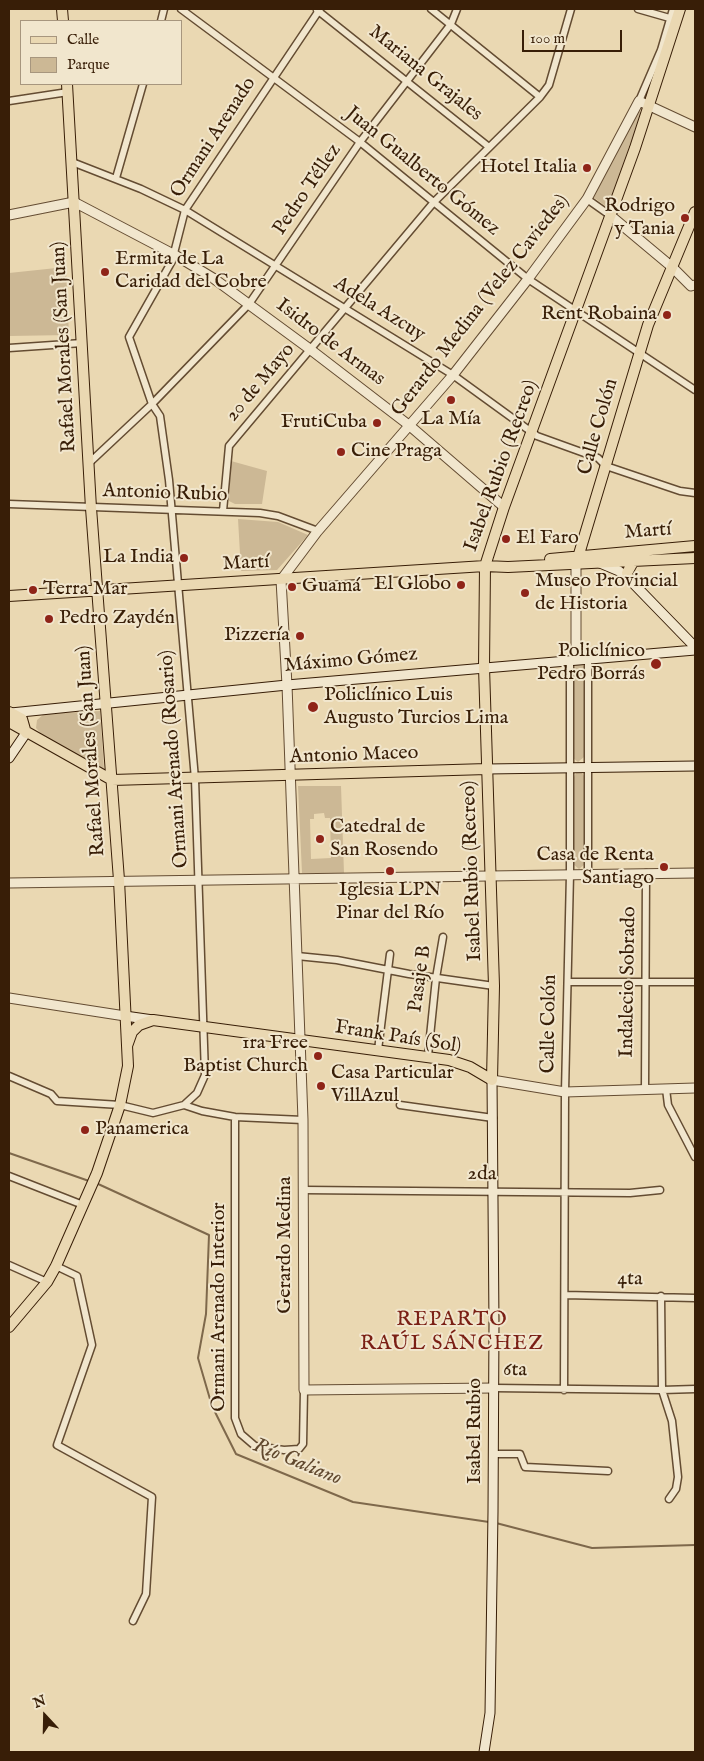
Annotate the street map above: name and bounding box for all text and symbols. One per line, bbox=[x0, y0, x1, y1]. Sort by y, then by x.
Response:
legend bbox=[20, 20, 182, 85]
scale bar bbox=[524, 20, 624, 52]
street label: Mariana Grajales bbox=[363, 21, 487, 127]
text: 100 m bbox=[530, 29, 565, 48]
text: Calle bbox=[67, 30, 99, 49]
text: Parque bbox=[67, 55, 110, 74]
street label: Ormani Arenado bbox=[166, 73, 262, 203]
street label: Juan Gualberto Gómez bbox=[340, 102, 504, 242]
street label: Pedro Téllez bbox=[269, 140, 347, 240]
place label: Hotel Italia bbox=[480, 156, 577, 180]
marker: Hotel Italia bbox=[581, 162, 593, 174]
street label: Gerardo Medina (Velez Caviedes) bbox=[387, 190, 575, 422]
place label: Rodrigo y Tania bbox=[604, 195, 675, 242]
marker: Rodrigo y Tania bbox=[679, 212, 691, 224]
street label: Rafael Morales (San Juan) bbox=[47, 241, 83, 453]
place label: Ermita de La Caridad del Cobre bbox=[115, 248, 267, 295]
marker: Ermita de La Caridad del Cobre bbox=[99, 266, 111, 278]
street label: Adela Azcuy bbox=[329, 272, 429, 348]
street label: Isidro de Armas bbox=[271, 294, 389, 392]
place label: Rent Robaina bbox=[541, 303, 657, 327]
marker: Rent Robaina bbox=[661, 309, 673, 321]
street label: 20 de Mayo bbox=[221, 339, 301, 427]
street label: Calle Colón bbox=[574, 376, 624, 478]
street label: Isabel Rubio (Recreo) bbox=[460, 377, 544, 555]
marker: La Mía bbox=[445, 394, 457, 406]
place label: La Mía bbox=[421, 408, 481, 432]
place label: FrutiCuba bbox=[281, 411, 367, 435]
marker: FrutiCuba bbox=[371, 417, 383, 429]
place label: Cine Praga bbox=[351, 440, 442, 464]
marker: Cine Praga bbox=[335, 446, 347, 458]
street label: Antonio Rubio bbox=[102, 480, 228, 508]
street label: Martí bbox=[624, 518, 672, 546]
place label: El Faro bbox=[516, 527, 579, 551]
marker: El Faro bbox=[500, 533, 512, 545]
place label: La India bbox=[103, 546, 174, 570]
street label: Martí bbox=[222, 551, 270, 577]
marker: La India bbox=[178, 552, 190, 564]
place label: Museo Provincial de Historia bbox=[535, 570, 678, 617]
place label: El Globo bbox=[374, 573, 451, 597]
place label: Guamá bbox=[302, 575, 361, 599]
place label: Terra Mar bbox=[43, 578, 128, 602]
marker: El Globo bbox=[455, 579, 467, 591]
marker: Guamá bbox=[286, 581, 298, 593]
marker: Terra Mar bbox=[27, 584, 39, 596]
marker: Museo Provincial de Historia bbox=[519, 587, 531, 599]
place label: Pedro Zaydén bbox=[59, 607, 175, 631]
marker: Pedro Zaydén bbox=[43, 613, 55, 625]
place label: Pizzería bbox=[224, 624, 290, 648]
marker: Pizzería bbox=[294, 630, 306, 642]
place label: Policlínico Pedro Borrás bbox=[537, 640, 645, 687]
street label: Máximo Gómez bbox=[283, 643, 419, 679]
street label: Rafael Morales (San Juan) bbox=[73, 645, 111, 857]
street label: Ormani Arenado (Rosario) bbox=[155, 649, 195, 869]
marker: Policlínico Pedro Borrás bbox=[649, 657, 663, 671]
place label: Policlínico Luis Augusto Turcios Lima bbox=[324, 684, 508, 731]
marker: Policlínico Luis Augusto Turcios Lima bbox=[306, 700, 320, 714]
street label: Antonio Maceo bbox=[289, 742, 419, 770]
street label: Isabel Rubio (Recreo) bbox=[458, 780, 488, 962]
place label: Catedral de San Rosendo bbox=[330, 816, 438, 863]
marker: Catedral de San Rosendo bbox=[314, 833, 326, 845]
place label: Casa de Renta Santiago bbox=[536, 844, 654, 891]
marker: Casa de Renta Santiago bbox=[658, 861, 670, 873]
marker: Iglesia LPN Pinar del Río bbox=[384, 865, 396, 877]
place label: Iglesia LPN Pinar del Río bbox=[336, 879, 444, 926]
street label: Indalecio Sobrado bbox=[616, 906, 642, 1058]
street label: Pasaje B bbox=[404, 944, 438, 1014]
street label: Calle Colón bbox=[537, 974, 563, 1074]
street label: Frank País (Sol) bbox=[333, 1016, 463, 1060]
place label: 1ra Free Baptist Church bbox=[183, 1032, 308, 1079]
marker: 1ra Free Baptist Church bbox=[312, 1050, 324, 1062]
place label: Casa Particular VillAzul bbox=[331, 1062, 454, 1109]
marker: Casa Particular VillAzul bbox=[315, 1080, 327, 1092]
place label: Panamerica bbox=[95, 1118, 189, 1142]
marker: Panamerica bbox=[79, 1124, 91, 1136]
street label: 2da bbox=[467, 1163, 497, 1187]
street label: Gerardo Medina bbox=[274, 1176, 298, 1314]
street label: Ormani Arenado Interior bbox=[208, 1202, 232, 1412]
street label: 4ta bbox=[617, 1268, 643, 1292]
district label: REPARTO RAÚL SÁNCHEZ bbox=[359, 1308, 545, 1358]
street label: 6ta bbox=[503, 1359, 527, 1383]
street label: Isabel Rubio bbox=[464, 1378, 488, 1484]
water label: Río Galiano bbox=[249, 1434, 345, 1492]
north arrow bbox=[20, 1691, 70, 1741]
text: N bbox=[31, 1691, 49, 1713]

